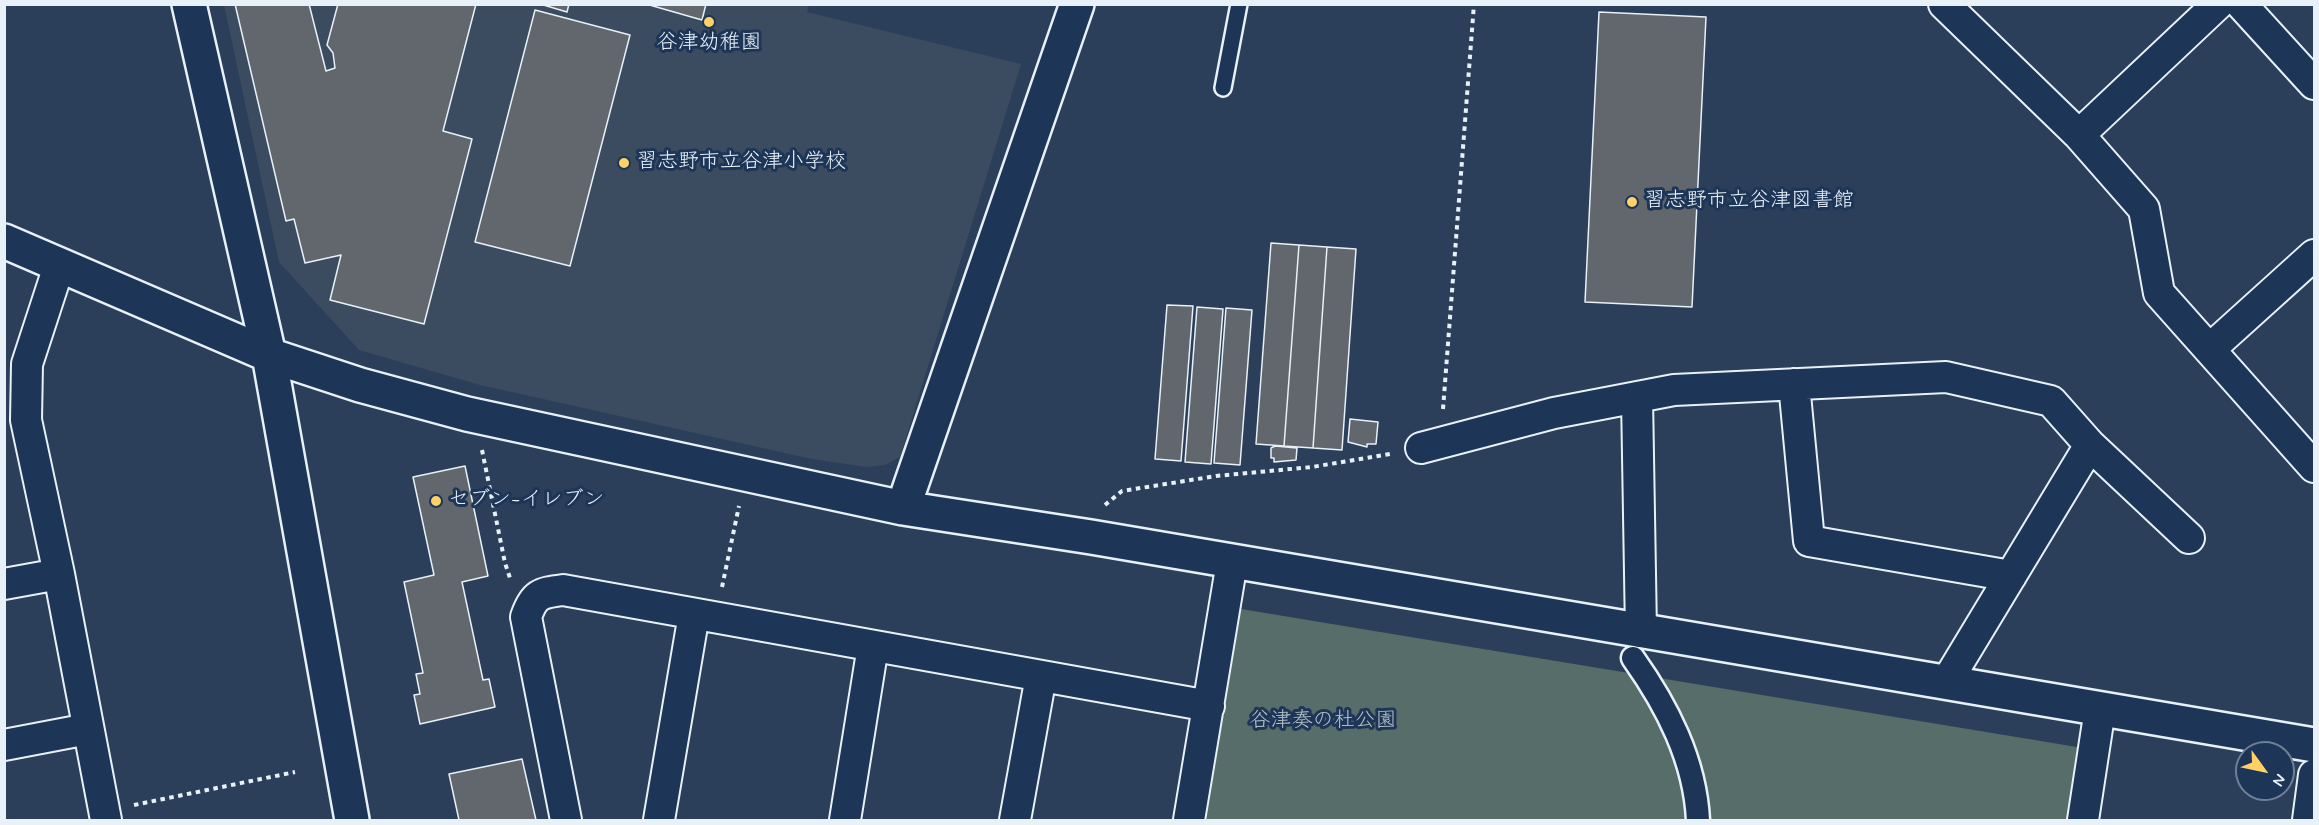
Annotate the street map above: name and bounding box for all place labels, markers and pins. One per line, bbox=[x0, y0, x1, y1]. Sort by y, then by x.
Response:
marker: 谷津幼稚園 bbox=[702, 15, 716, 29]
place label: 谷津幼稚園 bbox=[657, 31, 761, 57]
place label: 習志野市立谷津小学校 bbox=[636, 150, 846, 176]
marker: 習志野市立谷津小学校 bbox=[617, 156, 631, 170]
place label: 習志野市立谷津図書館 bbox=[1644, 189, 1854, 215]
marker: 習志野市立谷津図書館 bbox=[1625, 195, 1639, 209]
place label: セブン-イレブン bbox=[448, 488, 604, 514]
marker: セブン-イレブン bbox=[429, 494, 443, 508]

